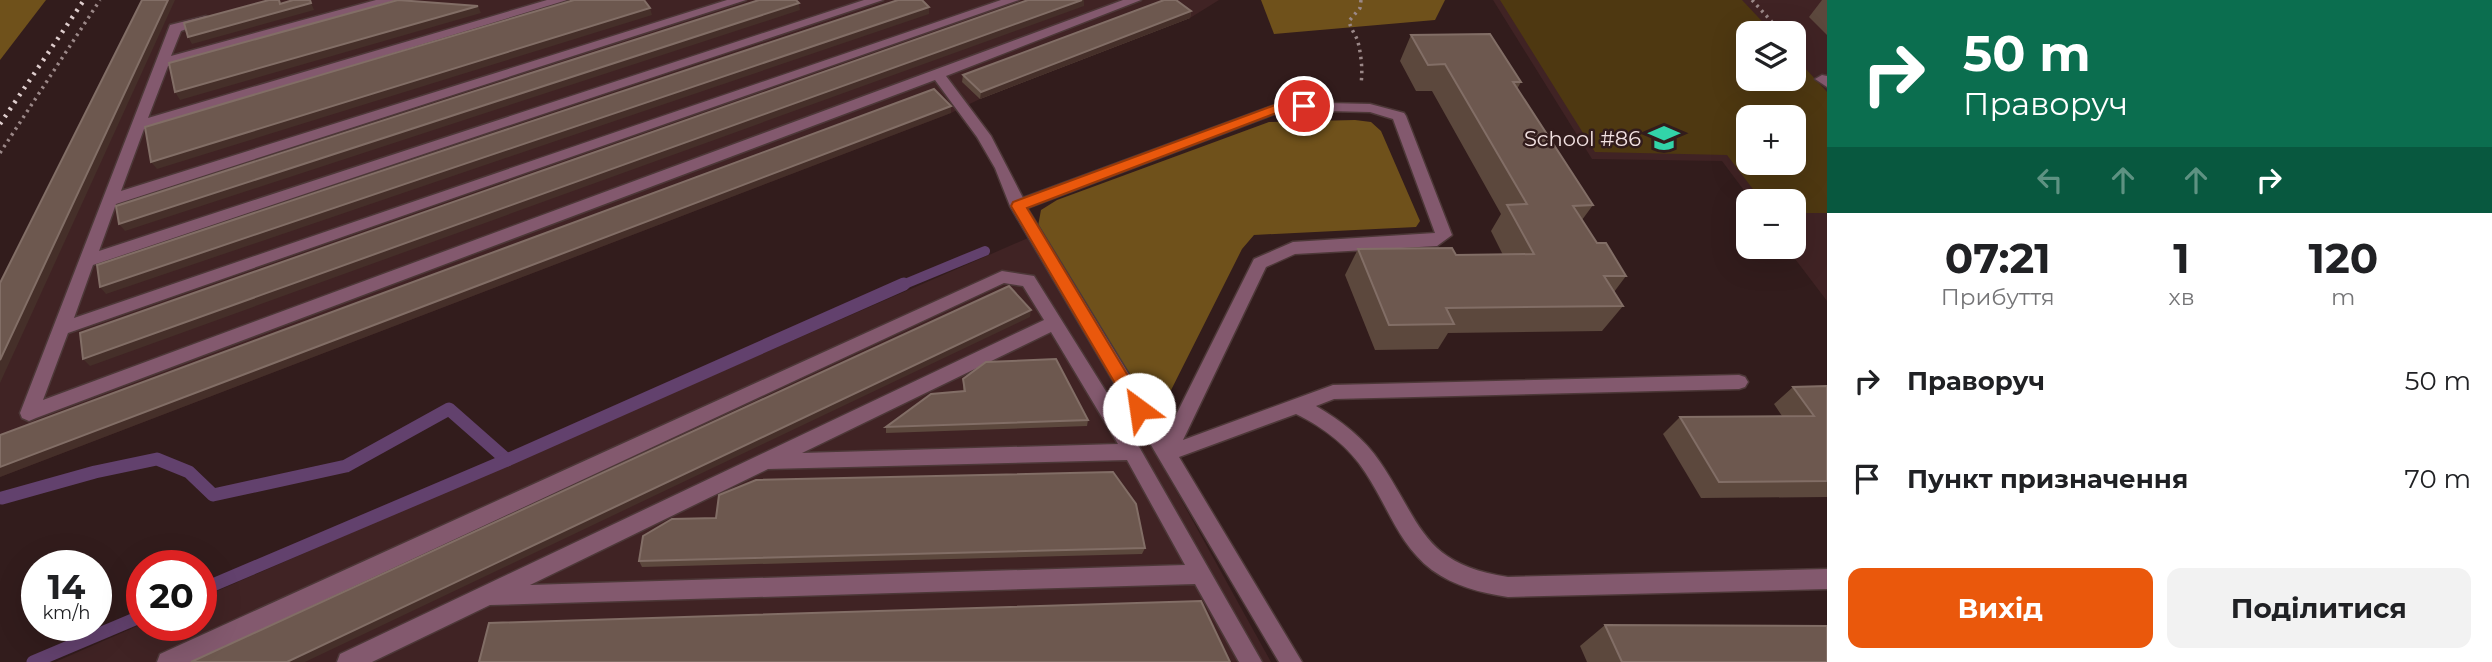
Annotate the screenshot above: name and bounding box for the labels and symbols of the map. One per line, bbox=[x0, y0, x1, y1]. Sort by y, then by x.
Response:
pin bbox=[1274, 76, 1334, 136]
school or university icon: School #86 bbox=[1647, 121, 1681, 155]
place label: School #86 bbox=[1524, 126, 1641, 151]
position arrow bbox=[1102, 372, 1176, 446]
speed limit sign: 20 bbox=[126, 550, 217, 641]

